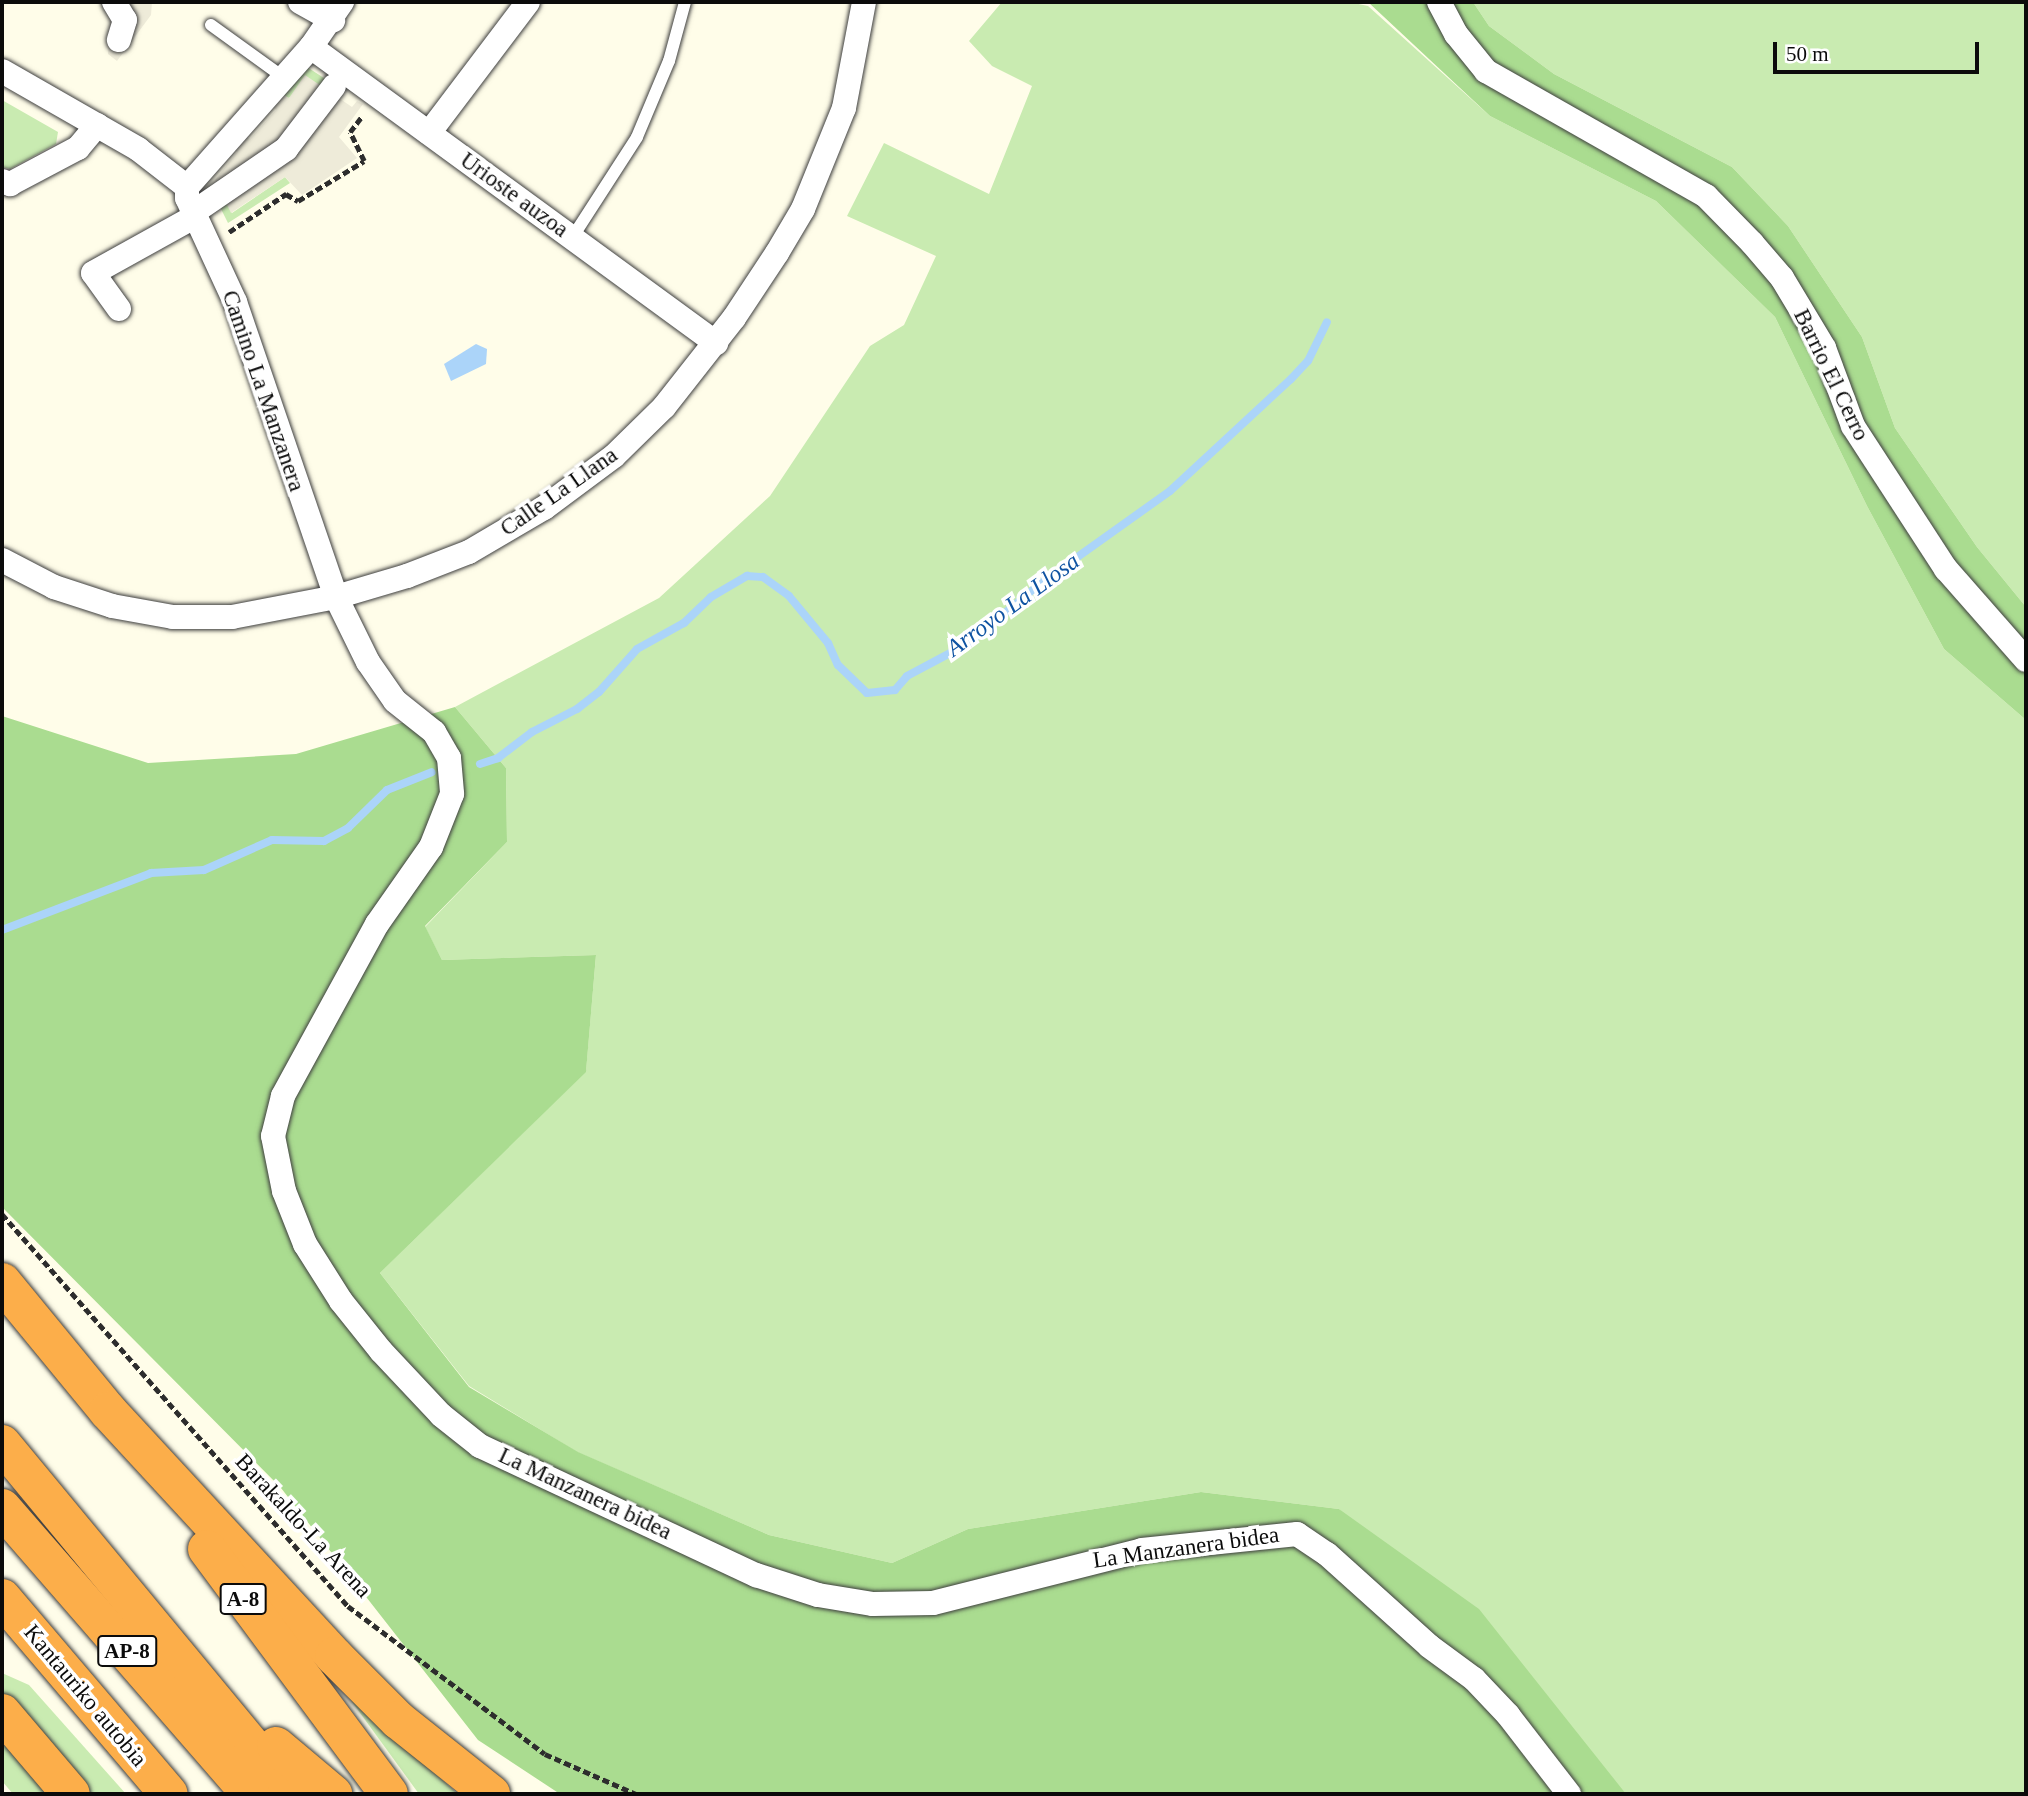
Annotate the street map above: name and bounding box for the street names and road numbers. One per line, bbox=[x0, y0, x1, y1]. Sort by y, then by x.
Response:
street label: Urioste auzoa bbox=[454, 146, 574, 244]
street label: Camino La Manzanera bbox=[216, 287, 310, 495]
street label: Barrio El Cerro bbox=[1787, 305, 1875, 445]
street label: Calle La Llana bbox=[495, 442, 623, 542]
street label: La Manzanera bidea bbox=[494, 1442, 676, 1546]
street label: Barakaldo-La Arena bbox=[229, 1448, 377, 1604]
street label: La Manzanera bidea bbox=[1091, 1521, 1281, 1575]
road number: A-8 bbox=[218, 1582, 268, 1616]
street label: Kantauriko autobia bbox=[18, 1619, 152, 1773]
road number: AP-8 bbox=[97, 1634, 157, 1668]

